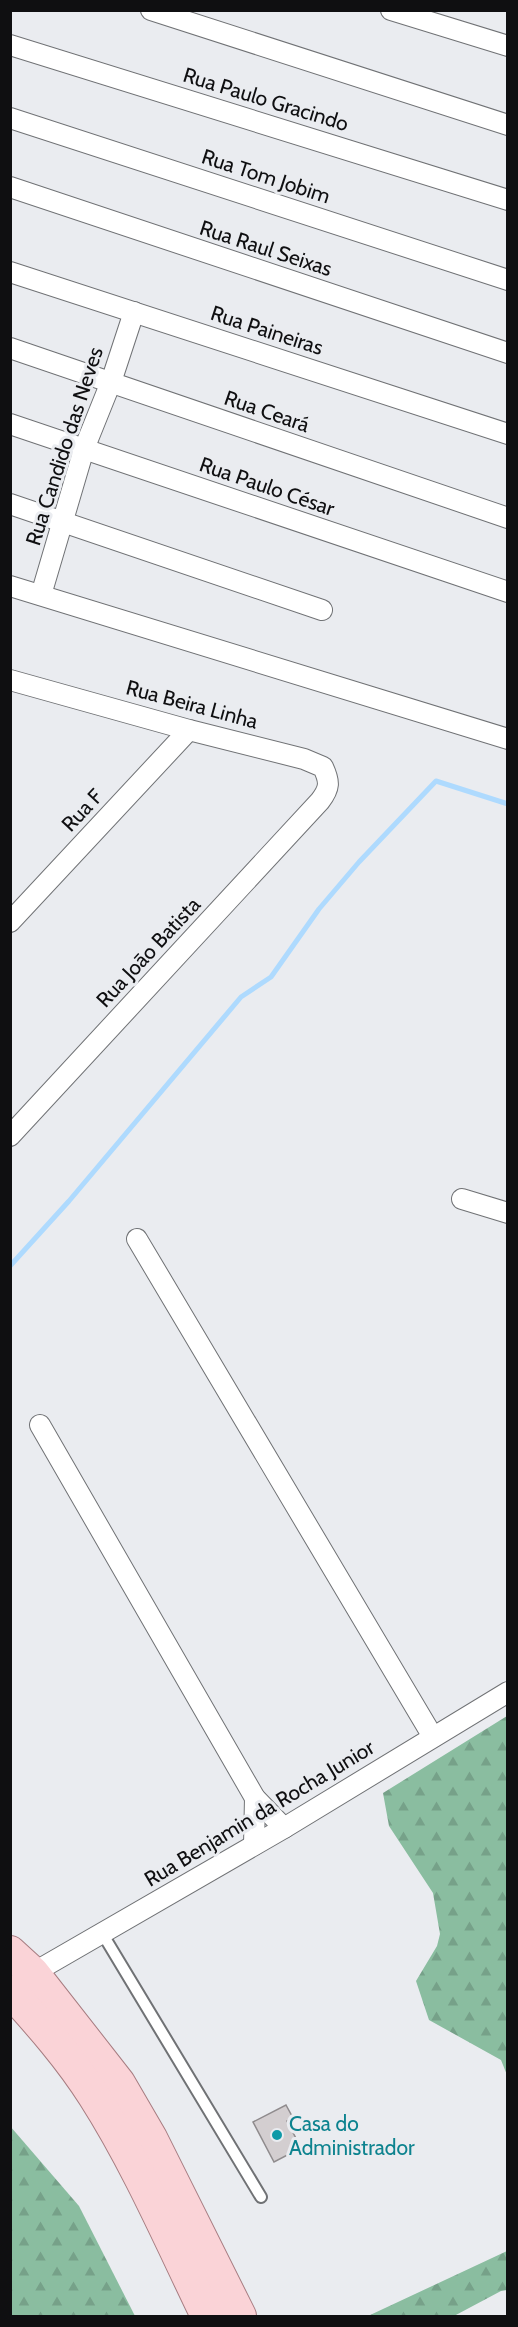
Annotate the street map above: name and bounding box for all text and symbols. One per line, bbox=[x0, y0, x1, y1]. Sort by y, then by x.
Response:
street label: Rua Paulo Gracindo bbox=[180, 62, 352, 136]
street label: Rua Tom Jobim bbox=[199, 143, 333, 209]
street label: Rua Raul Seixas bbox=[197, 215, 336, 281]
street label: Rua Paineiras bbox=[208, 300, 327, 360]
street label: Rua Candido das Neves bbox=[20, 343, 108, 548]
street label: Rua Ceará bbox=[221, 385, 313, 437]
street label: Rua Paulo César bbox=[196, 451, 338, 521]
street label: Rua Beira Linha bbox=[123, 674, 261, 734]
street label: Rua F bbox=[56, 783, 108, 837]
street label: Rua Joāo Batista bbox=[91, 892, 205, 1012]
street label: Rua Benjamin da Rocha Junior bbox=[140, 1734, 379, 1892]
place label: Casa do Administrador bbox=[289, 2111, 415, 2160]
marker: Casa do Administrador bbox=[270, 2128, 284, 2142]

